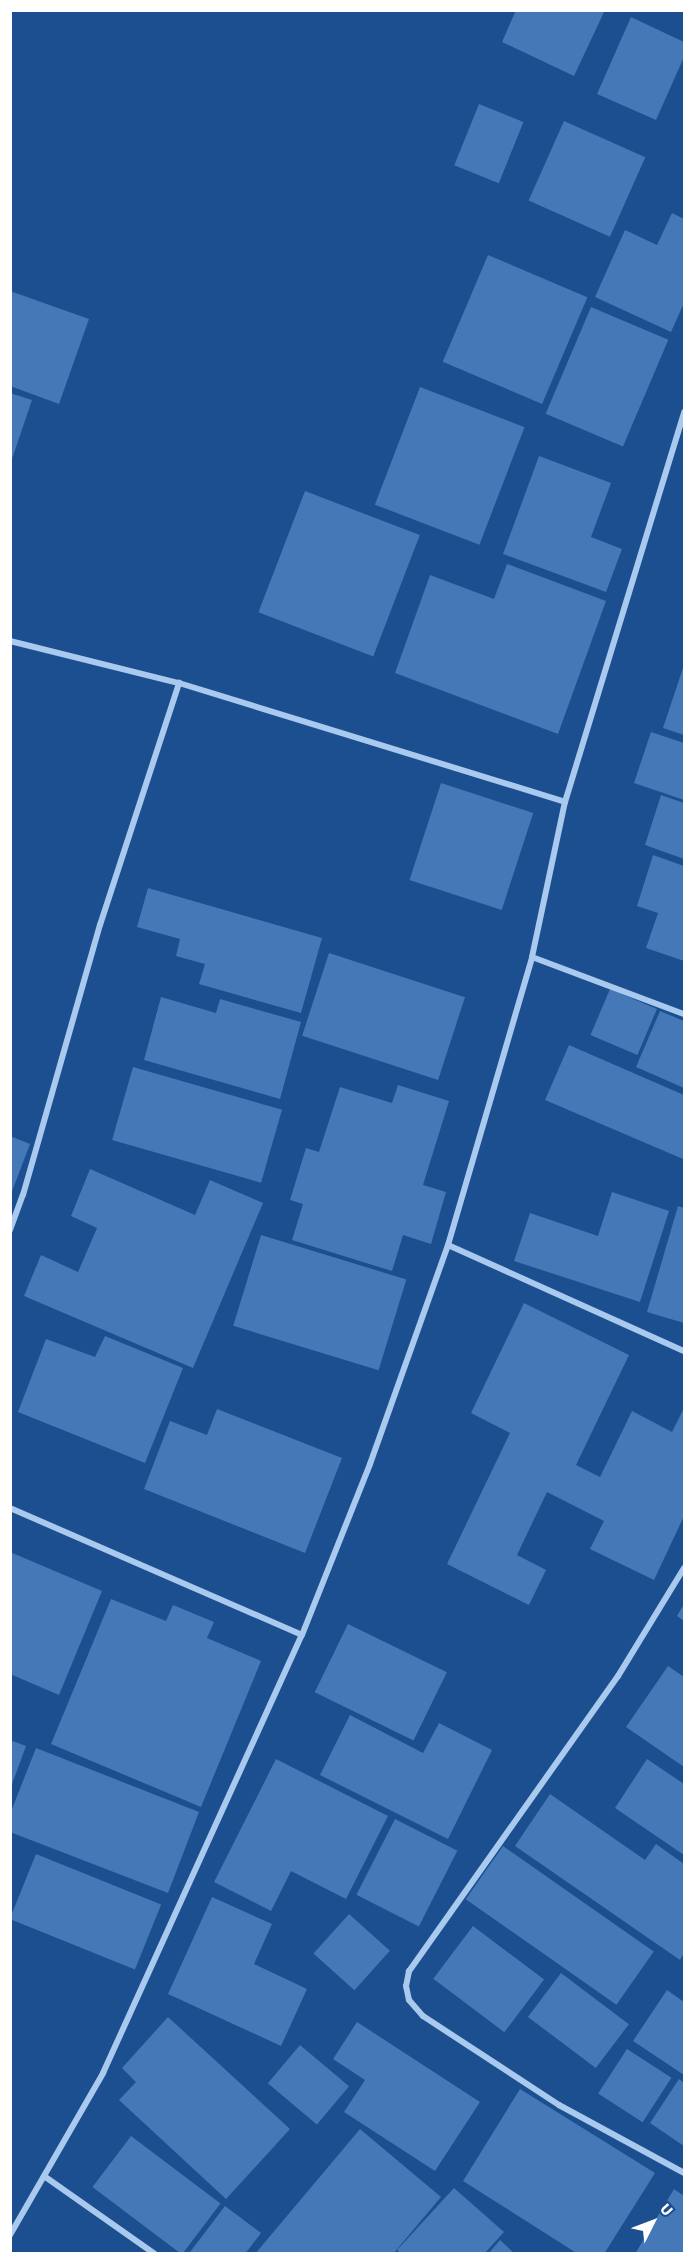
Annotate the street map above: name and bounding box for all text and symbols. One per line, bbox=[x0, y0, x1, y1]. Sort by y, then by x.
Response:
north arrow bbox=[623, 2192, 683, 2252]
text: U bbox=[655, 2199, 678, 2221]

